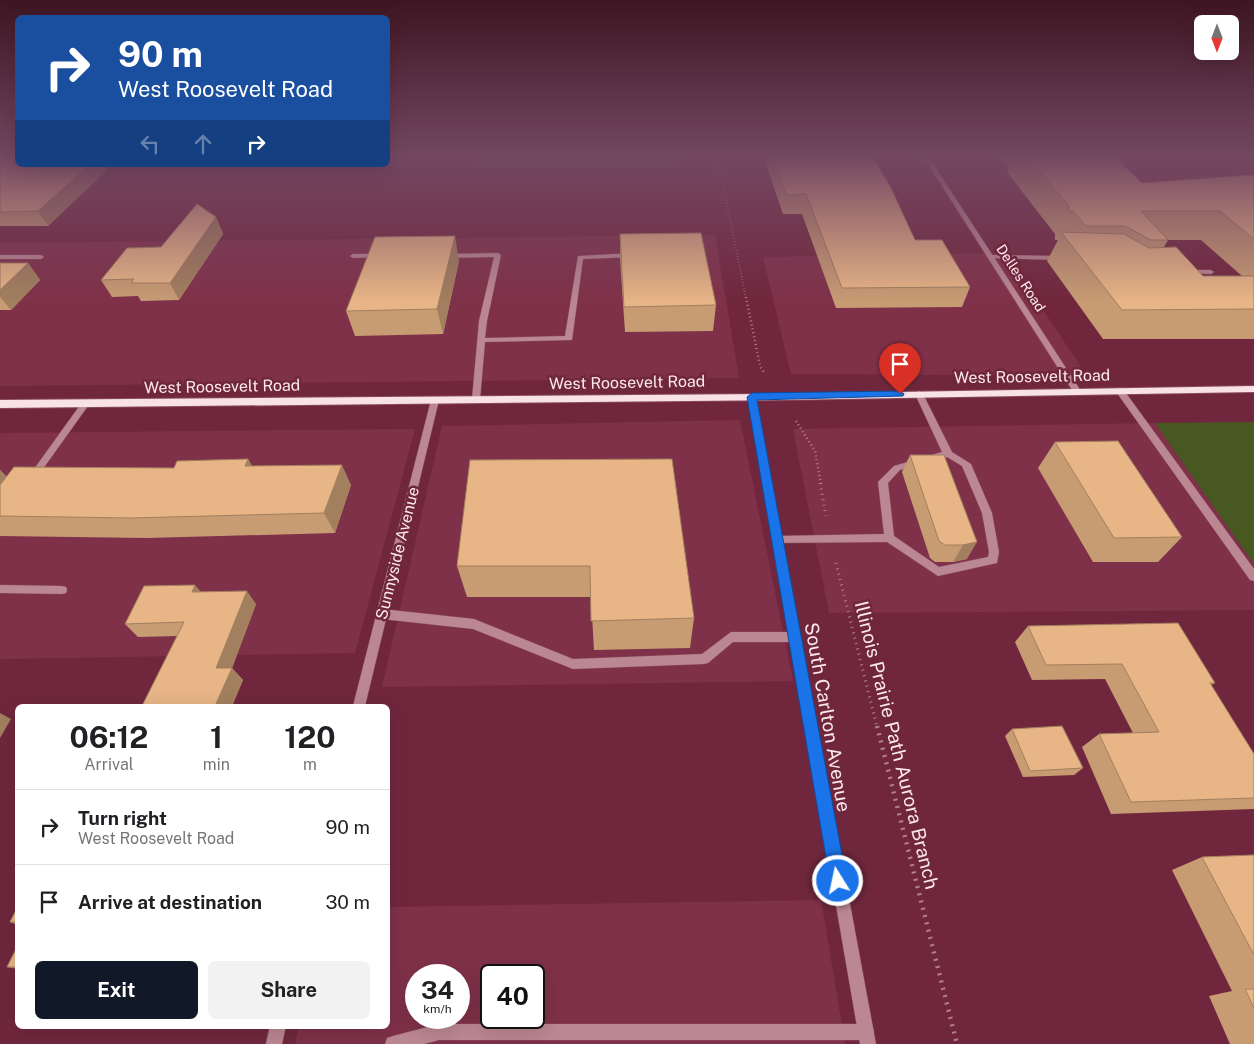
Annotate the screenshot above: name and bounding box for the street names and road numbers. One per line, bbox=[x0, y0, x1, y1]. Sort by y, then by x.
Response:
street label: Delles Road bbox=[993, 241, 1049, 315]
street label: West Roosevelt Road bbox=[954, 366, 1110, 387]
street label: West Roosevelt Road bbox=[549, 372, 705, 393]
street label: West Roosevelt Road bbox=[144, 376, 300, 397]
street label: Sunnyside Avenue bbox=[372, 485, 423, 621]
street label: Illinois Prairie Path Aurora Branch bbox=[851, 599, 943, 891]
street label: South Carlton Avenue bbox=[800, 621, 856, 813]

